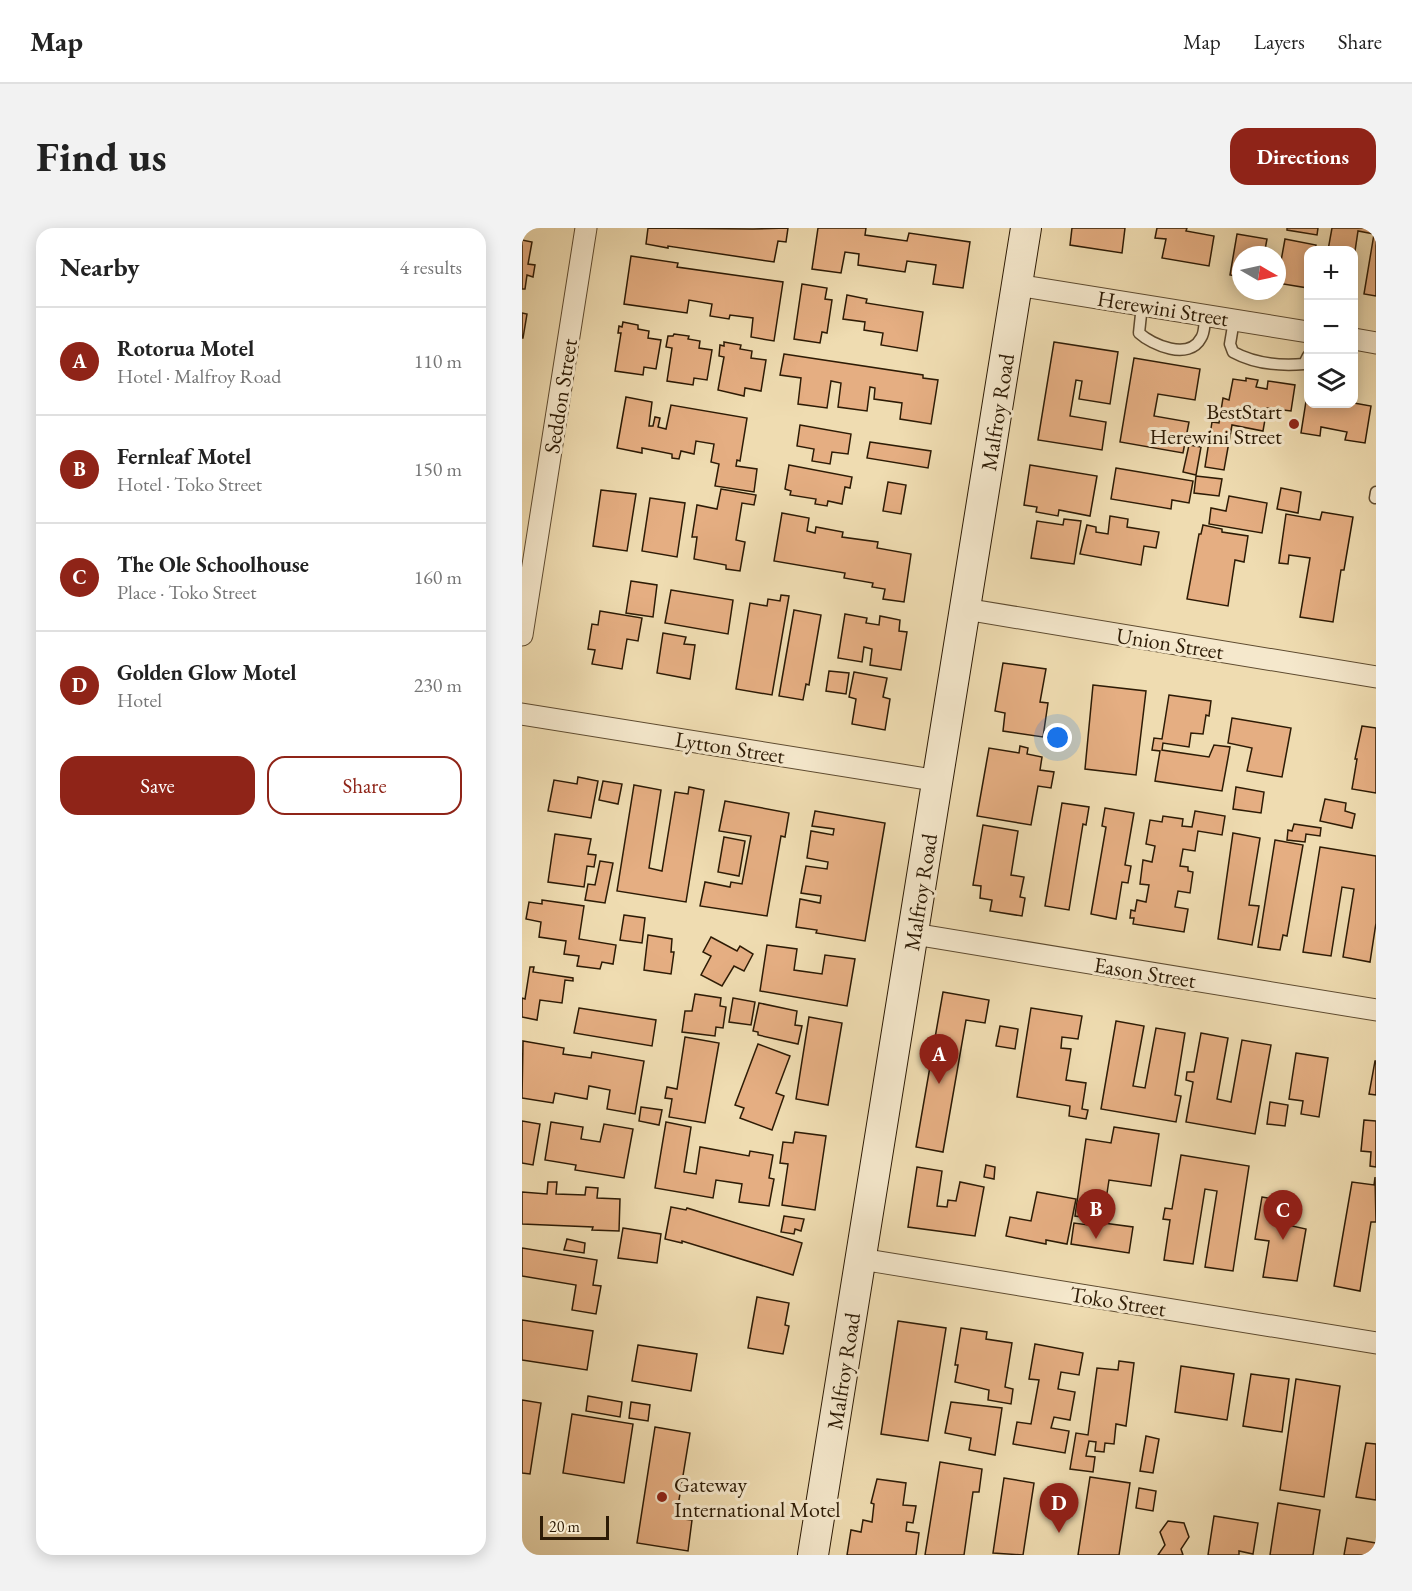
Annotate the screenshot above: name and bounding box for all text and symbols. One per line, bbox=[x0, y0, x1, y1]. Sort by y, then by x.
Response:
text: Map bbox=[30, 23, 83, 59]
text: Map bbox=[1183, 28, 1221, 55]
text: Layers bbox=[1254, 28, 1305, 55]
text: Share bbox=[1338, 28, 1382, 55]
button: Directions bbox=[1230, 128, 1376, 185]
text: Find us bbox=[36, 129, 167, 184]
north arrow bbox=[1232, 246, 1286, 300]
map controls bbox=[1304, 246, 1358, 408]
button: + bbox=[1304, 246, 1358, 300]
text: Nearby bbox=[60, 250, 140, 284]
text: 4 results bbox=[399, 254, 462, 280]
street label: Herewini Street bbox=[1095, 284, 1231, 333]
button: − bbox=[1304, 300, 1358, 354]
text: Rotorua Motel bbox=[117, 334, 254, 363]
street label: Seddon Street bbox=[537, 336, 584, 456]
text: A bbox=[72, 348, 87, 374]
text: 110 m bbox=[414, 348, 462, 374]
street label: Malfroy Road bbox=[974, 351, 1021, 473]
button: layers bbox=[1304, 354, 1358, 408]
text: Hotel · Malfroy Road bbox=[117, 363, 281, 389]
place label: BestStart Herewini Street bbox=[1149, 397, 1282, 451]
marker: BestStart Herewini Street bbox=[1287, 417, 1301, 431]
text: Fernleaf Motel bbox=[117, 442, 251, 471]
text: B bbox=[73, 456, 86, 482]
text: 150 m bbox=[414, 456, 462, 482]
text: Hotel · Toko Street bbox=[117, 471, 262, 497]
text: The Ole Schoolhouse bbox=[117, 550, 309, 579]
text: C bbox=[72, 564, 87, 590]
text: 160 m bbox=[414, 564, 462, 590]
text: Place · Toko Street bbox=[117, 579, 256, 605]
street label: Union Street bbox=[1114, 621, 1226, 666]
text: Golden Glow Motel bbox=[117, 658, 297, 687]
text: D bbox=[72, 672, 87, 698]
text: 230 m bbox=[414, 672, 462, 698]
text: Hotel bbox=[117, 687, 162, 713]
your location bbox=[1043, 723, 1072, 752]
street label: Lytton Street bbox=[673, 725, 787, 770]
button: Save bbox=[60, 756, 255, 815]
button: Share bbox=[267, 756, 462, 815]
street label: Malfroy Road bbox=[897, 831, 944, 953]
street label: Eason Street bbox=[1092, 950, 1198, 995]
pin: A bbox=[920, 1034, 958, 1084]
pin: B bbox=[1076, 1190, 1116, 1239]
pin: C bbox=[1264, 1190, 1302, 1240]
street label: Toko Street bbox=[1068, 1280, 1168, 1323]
street label: Malfroy Road bbox=[820, 1310, 867, 1432]
place label: Gateway International Motel bbox=[674, 1470, 841, 1524]
pin: D bbox=[1040, 1484, 1078, 1533]
marker: Gateway International Motel bbox=[655, 1490, 669, 1504]
scale bar bbox=[540, 1513, 609, 1540]
text: 20 m bbox=[549, 1516, 580, 1537]

